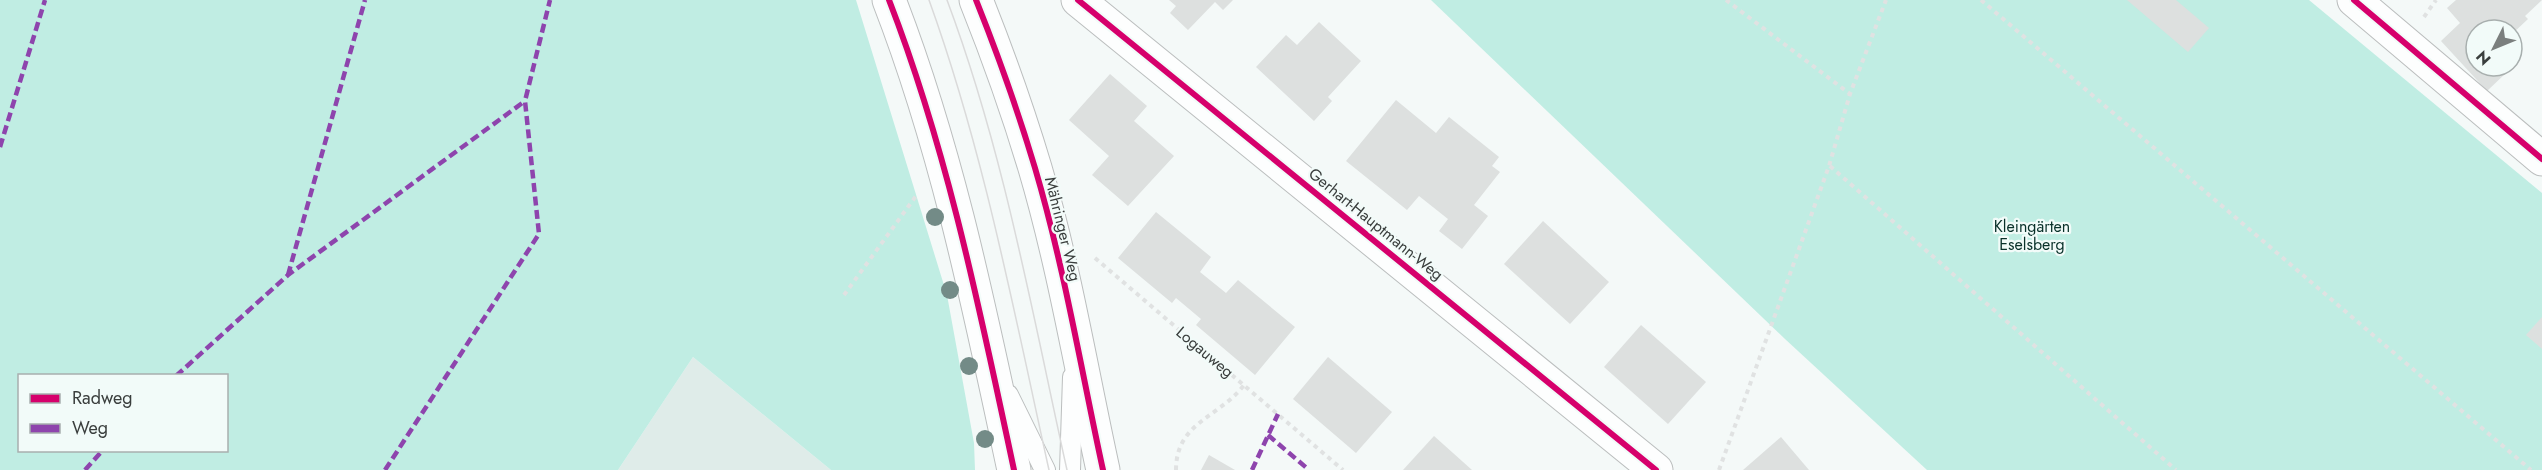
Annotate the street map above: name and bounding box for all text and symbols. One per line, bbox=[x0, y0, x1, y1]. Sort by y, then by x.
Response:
north arrow bbox=[2464, 18, 2524, 78]
text: N bbox=[2471, 45, 2496, 70]
street label: Gerhart-Hauptmann-Weg bbox=[1304, 162, 1448, 286]
street label: Mähringer Weg bbox=[1039, 174, 1087, 284]
park label: Kleingärten Eselsberg bbox=[1994, 215, 2070, 256]
street label: Logauweg bbox=[1171, 321, 1239, 383]
legend bbox=[18, 374, 228, 452]
text: Radweg bbox=[72, 385, 133, 411]
text: Weg bbox=[72, 415, 108, 441]

